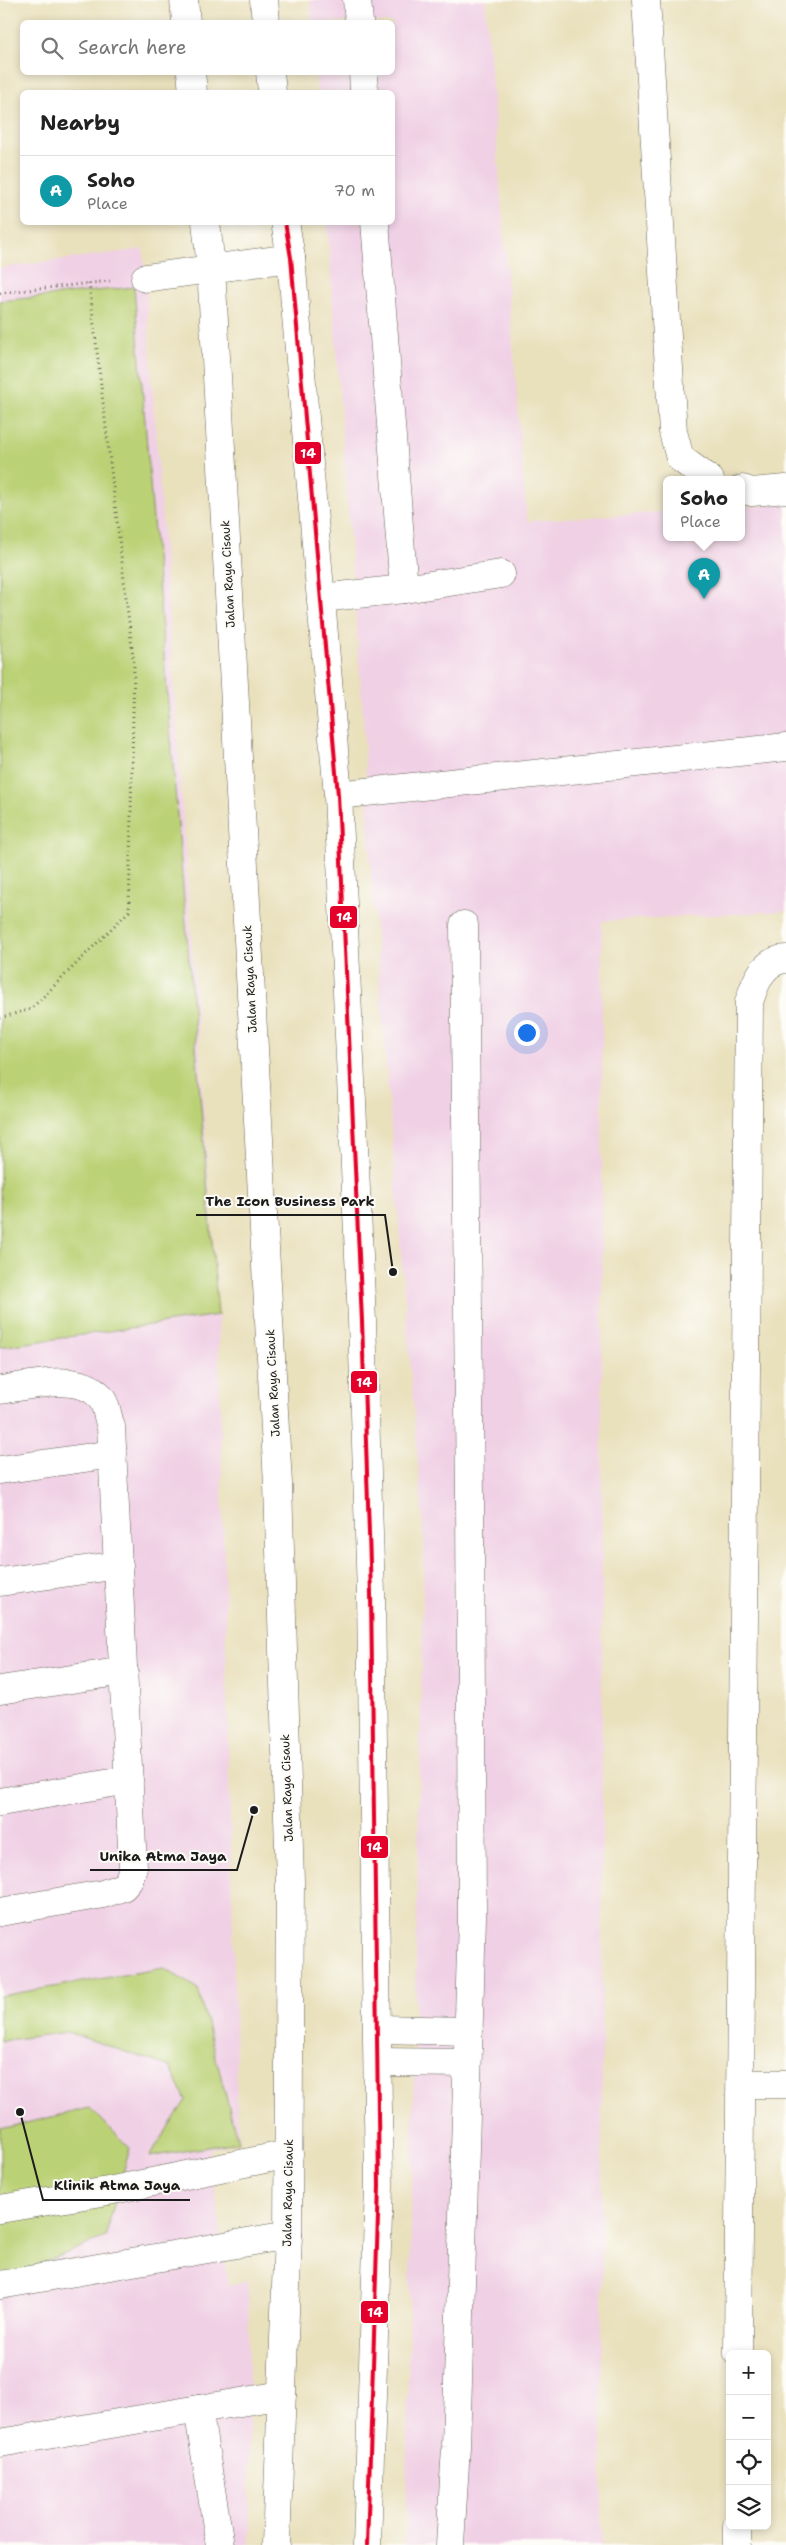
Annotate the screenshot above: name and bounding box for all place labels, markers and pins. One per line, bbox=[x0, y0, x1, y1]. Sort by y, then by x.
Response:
pin: A bbox=[688, 558, 720, 599]
callout: The Icon Business Park bbox=[196, 1186, 385, 1215]
callout: Unika Atma Jaya bbox=[90, 1841, 237, 1870]
callout: Klinik Atma Jaya bbox=[43, 2171, 190, 2200]

